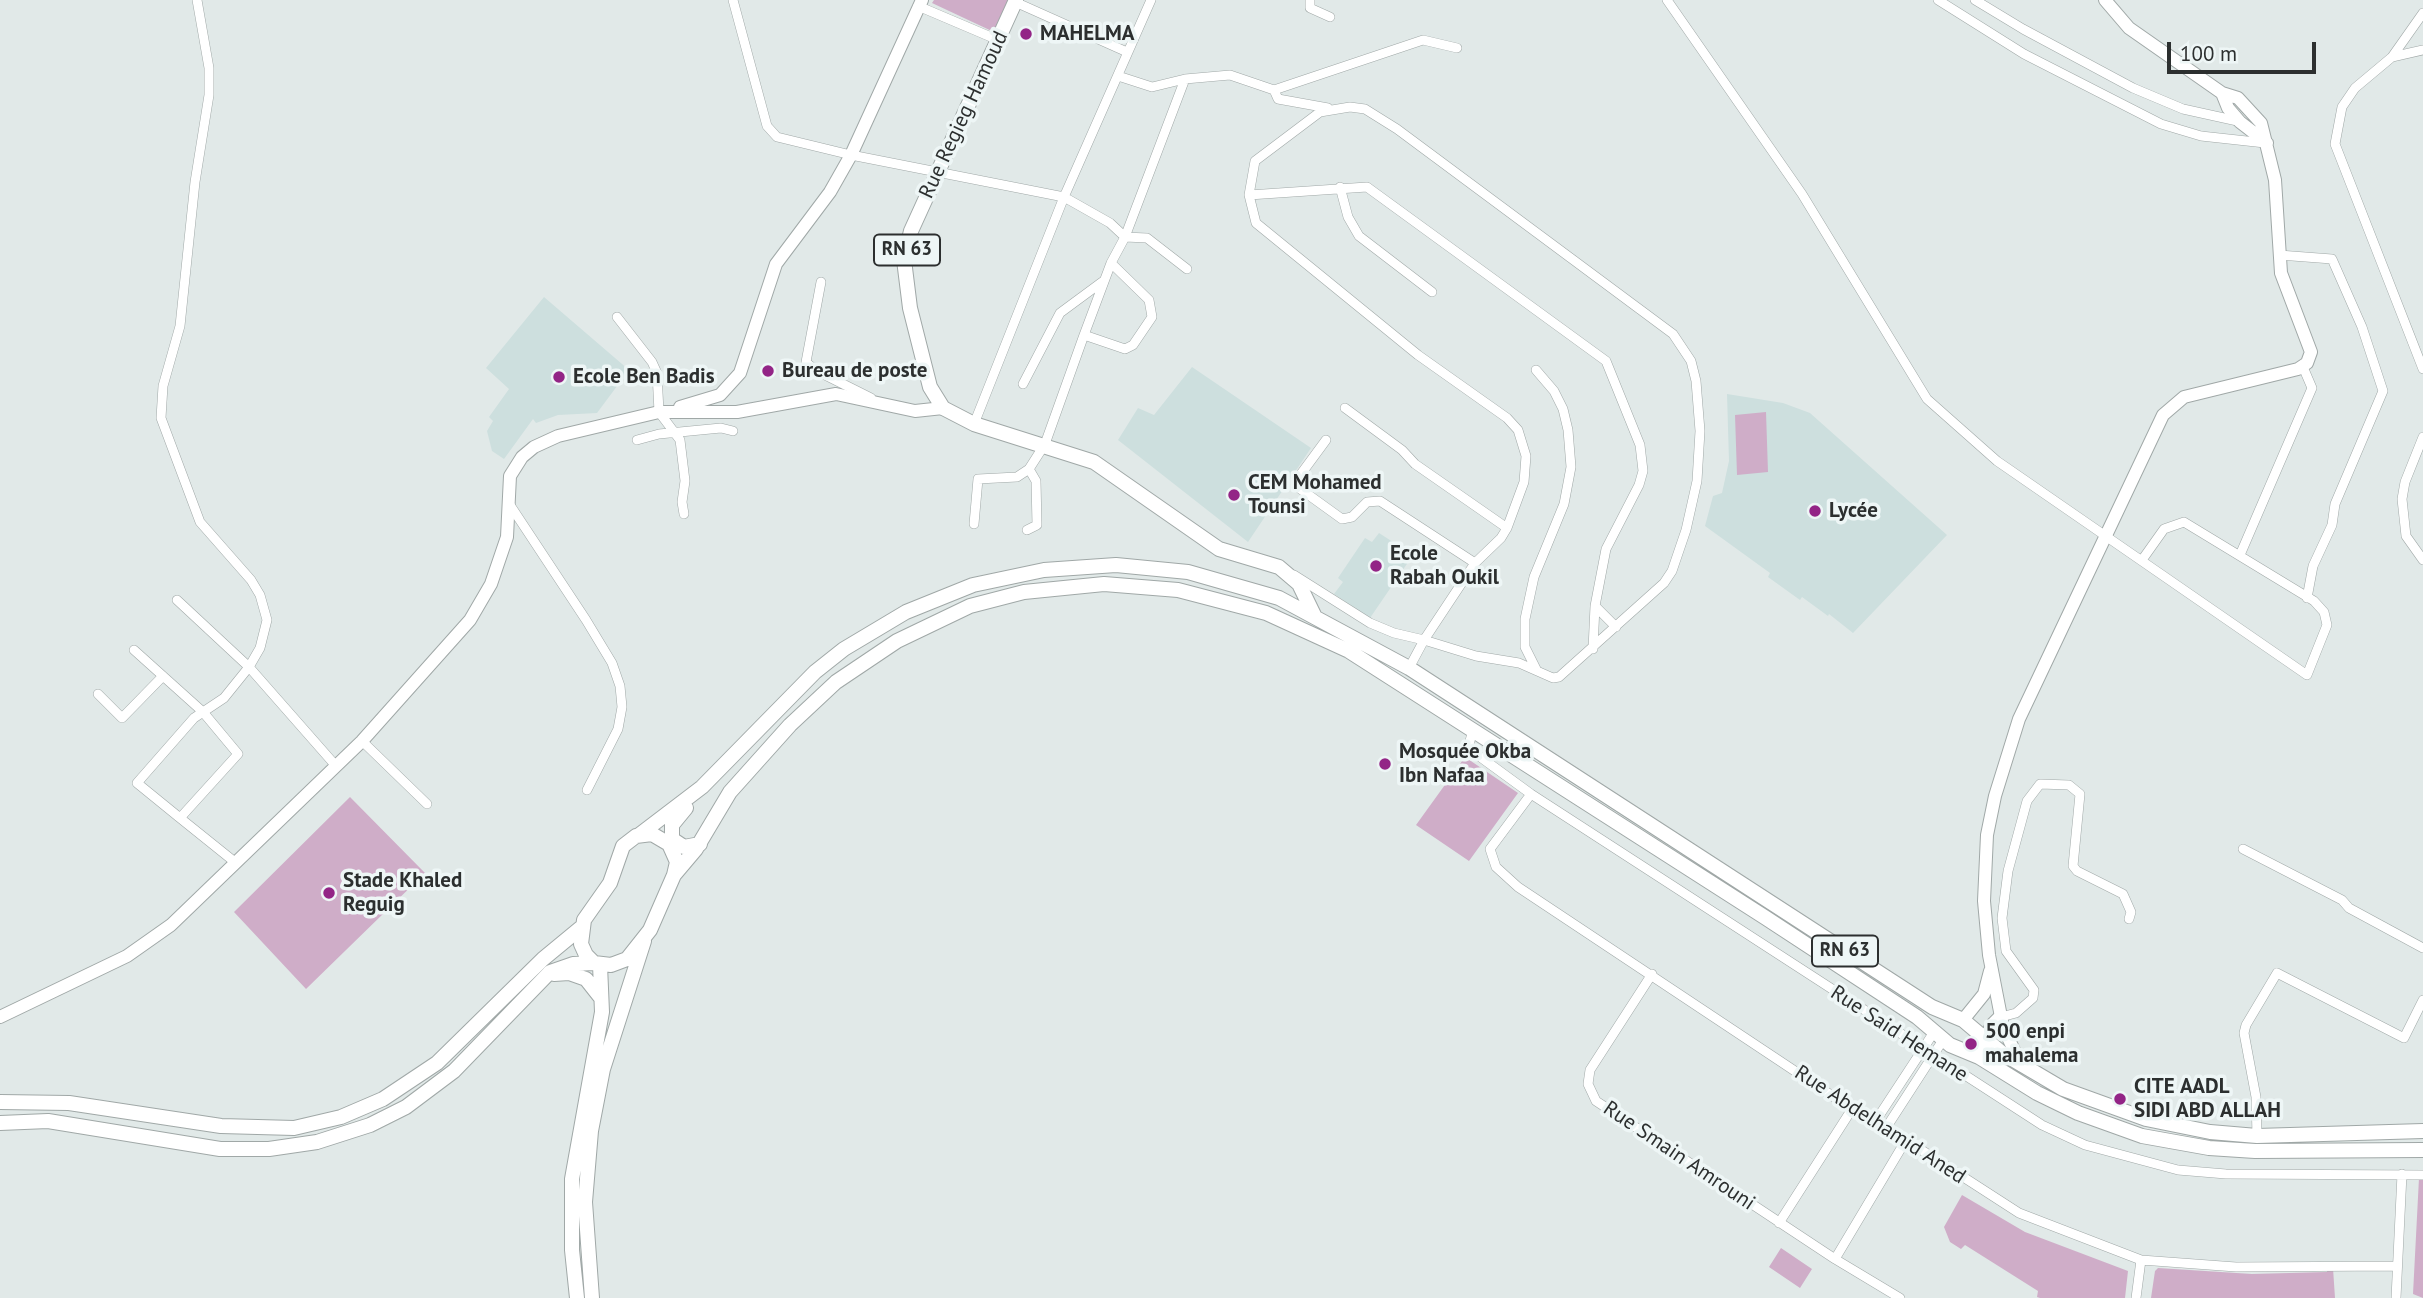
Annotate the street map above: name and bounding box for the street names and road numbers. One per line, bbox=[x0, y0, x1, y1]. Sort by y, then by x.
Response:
street label: Rue Regieg Hamoud bbox=[914, 27, 1014, 203]
road number: RN 63 bbox=[874, 234, 940, 266]
road number: RN 63 bbox=[1812, 936, 1878, 967]
street label: Rue Said Hemane bbox=[1826, 980, 1972, 1088]
street label: Rue Abdelhamid Aned bbox=[1790, 1060, 1970, 1190]
street label: Rue Smain Amrouni bbox=[1598, 1096, 1760, 1216]

